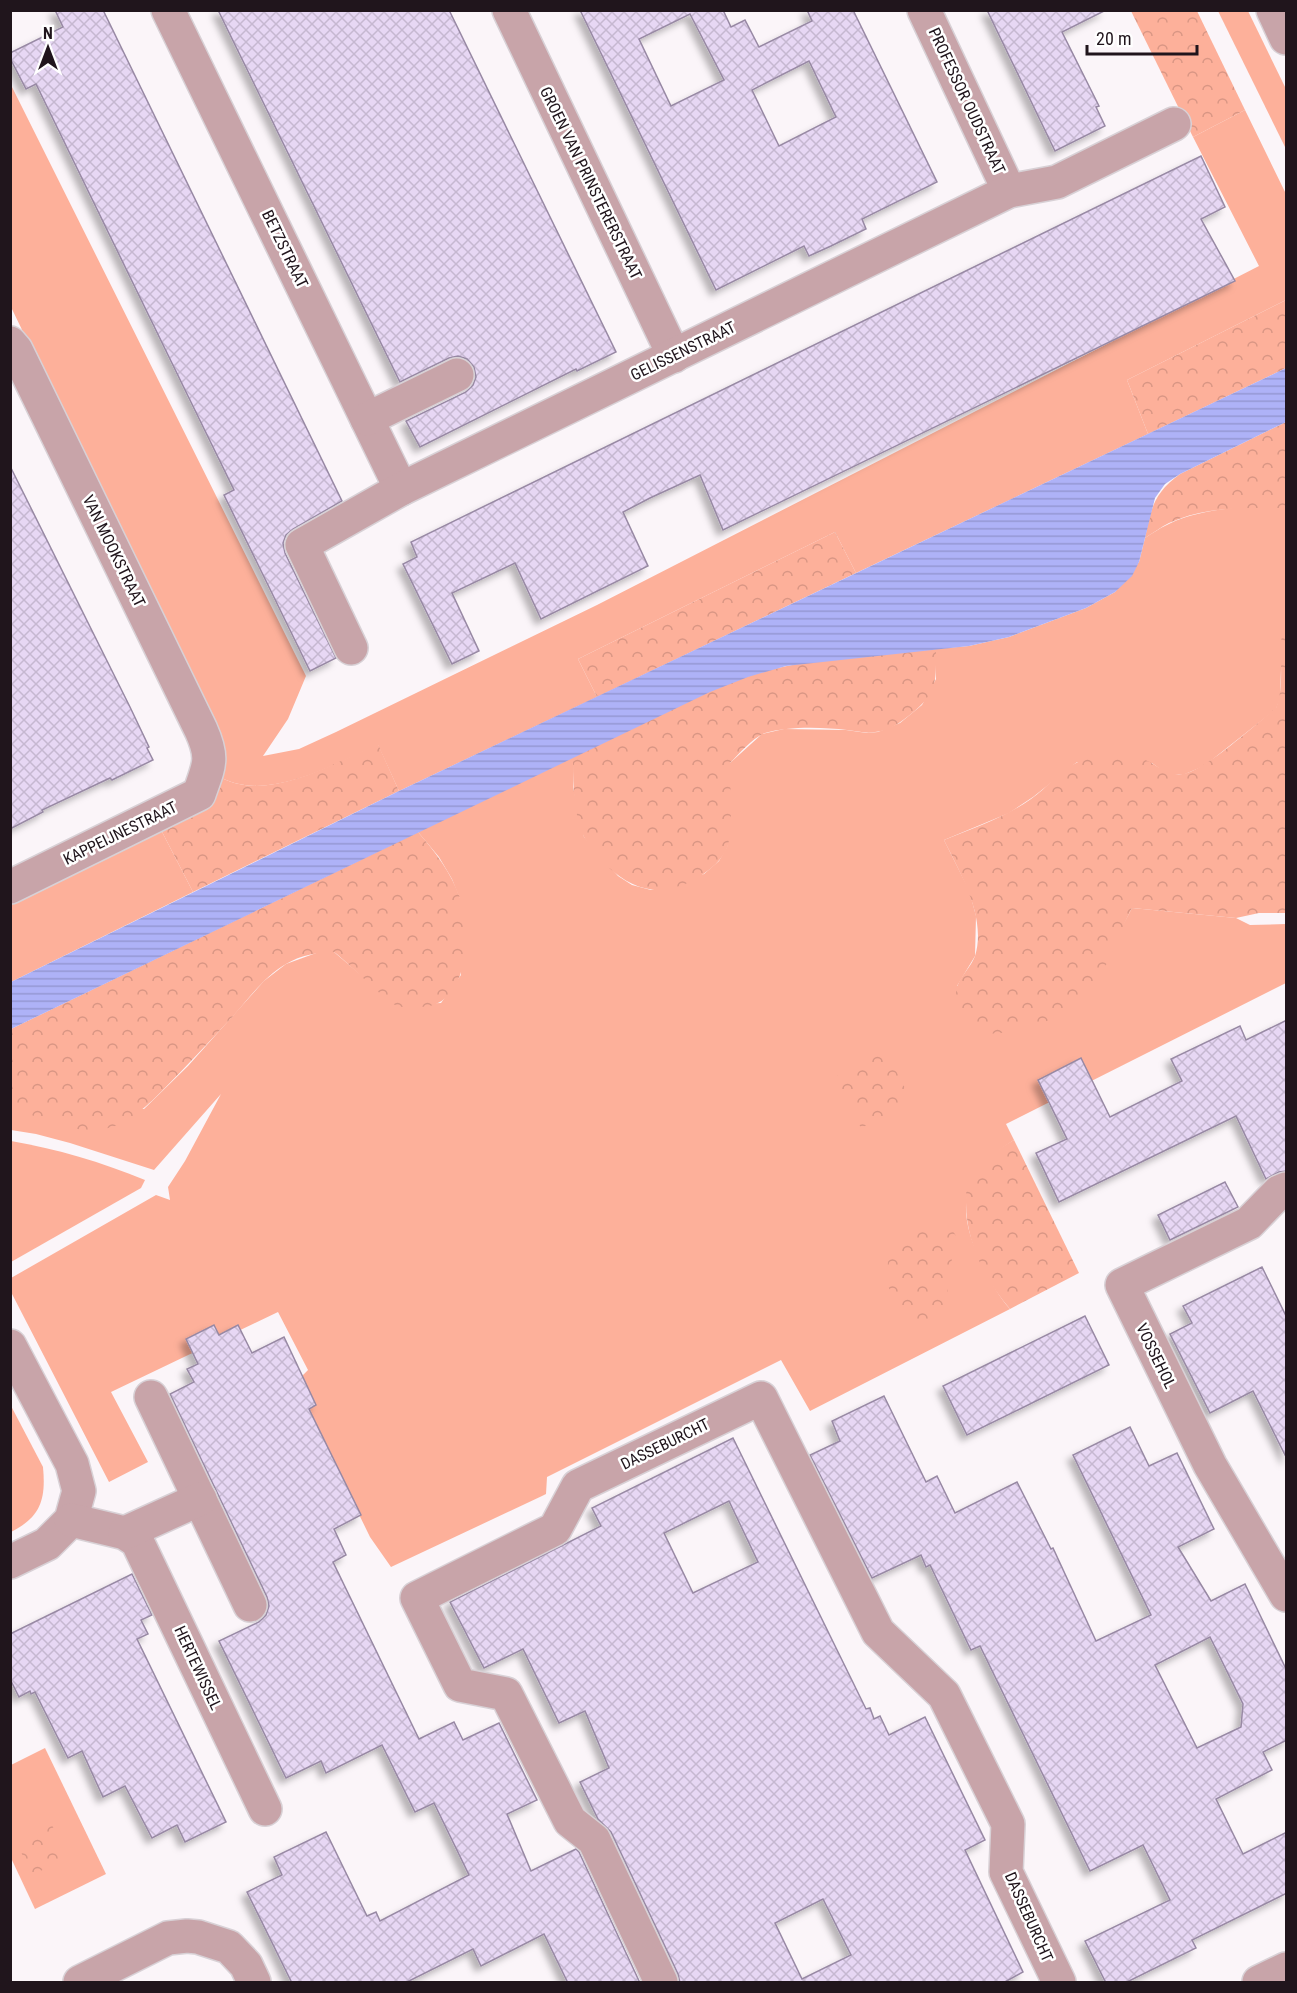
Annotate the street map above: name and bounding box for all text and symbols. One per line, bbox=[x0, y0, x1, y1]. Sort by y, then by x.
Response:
north arrow bbox=[18, 18, 78, 78]
scale bar bbox=[1087, 18, 1196, 56]
text: N bbox=[43, 24, 53, 43]
street label: PROFESSOR OUDSTRAAT bbox=[925, 25, 1009, 177]
text: 20 m bbox=[1096, 28, 1131, 49]
street label: GROEN VAN PRINSTERERSTRAAT bbox=[536, 84, 646, 282]
street label: BETZSTRAAT bbox=[258, 207, 312, 291]
street label: GELISSENSTRAAT bbox=[627, 317, 739, 385]
street label: VAN MOOKSTRAAT bbox=[79, 492, 149, 610]
street label: KAPPEIJNESTRAAT bbox=[60, 797, 180, 869]
street label: VOSSEHOL bbox=[1132, 1320, 1180, 1392]
street label: DASSEBURCHT bbox=[618, 1414, 712, 1474]
street label: HERTEWISSEL bbox=[170, 1623, 226, 1713]
street label: DASSEBURCHT bbox=[1001, 1869, 1057, 1965]

